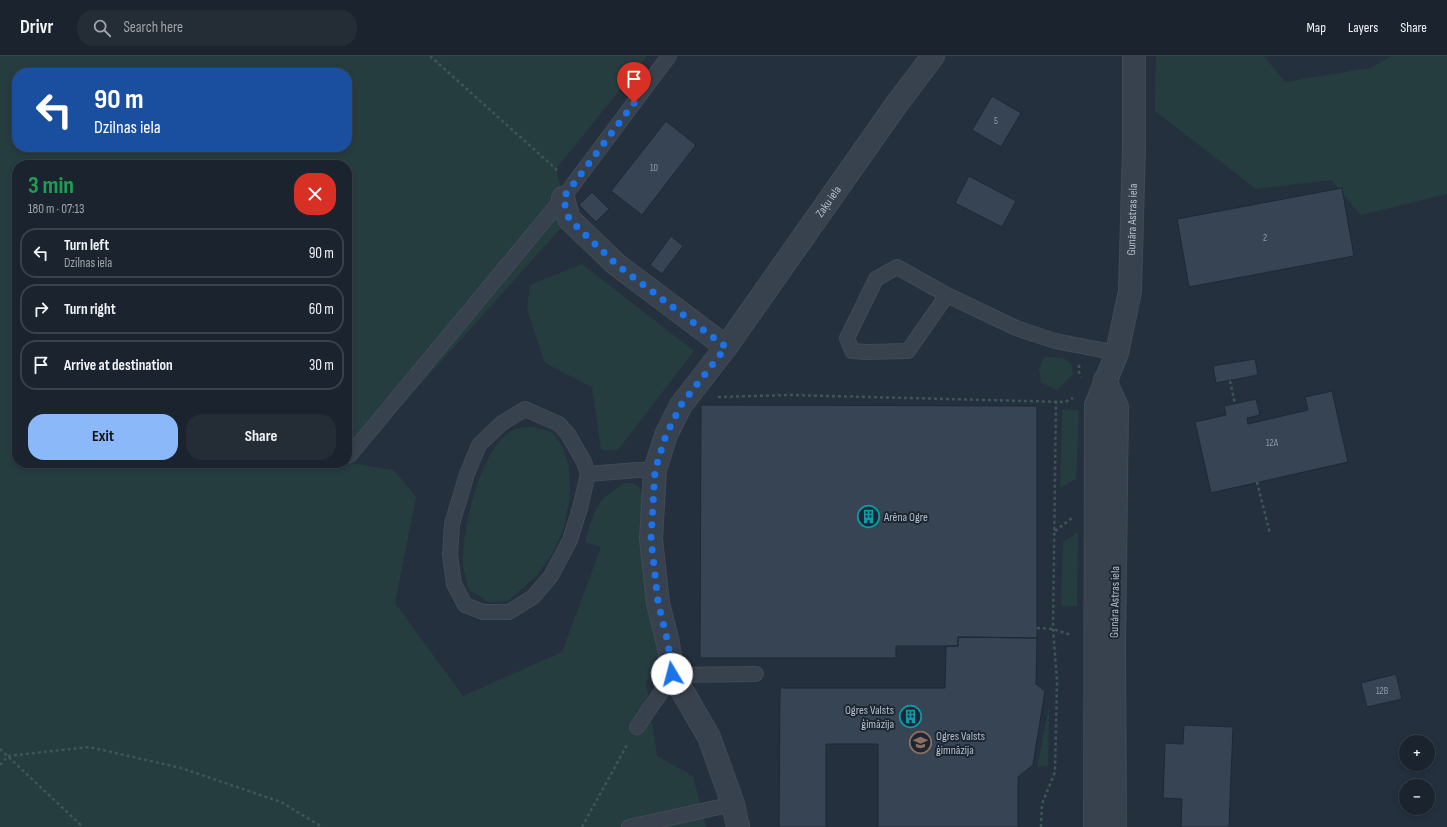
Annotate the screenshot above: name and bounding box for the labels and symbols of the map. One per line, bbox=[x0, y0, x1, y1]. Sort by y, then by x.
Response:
pin bbox=[617, 62, 651, 103]
house number: 5 bbox=[994, 115, 998, 127]
house number: 10 bbox=[650, 162, 658, 174]
street label: Zaķu iela bbox=[812, 183, 845, 220]
street label: Gunāra Astras iela bbox=[1123, 183, 1140, 256]
house number: 2 bbox=[1263, 232, 1267, 244]
house number: 12A bbox=[1266, 437, 1279, 449]
building icon: Arēna Ogre bbox=[856, 504, 882, 530]
place label: Arēna Ogre bbox=[883, 510, 928, 525]
street label: Gunāra Astras iela bbox=[1107, 566, 1123, 638]
position arrow bbox=[651, 653, 693, 695]
house number: 12B bbox=[1376, 685, 1389, 697]
place label: Ogres Valsts ģimāzija bbox=[845, 703, 894, 732]
building icon: Ogres Valsts ģimāzija bbox=[897, 704, 923, 730]
place label: Ogres Valsts ģimnāzija bbox=[936, 729, 985, 758]
school or university icon: Ogres Valsts ģimnāzija bbox=[907, 730, 933, 756]

